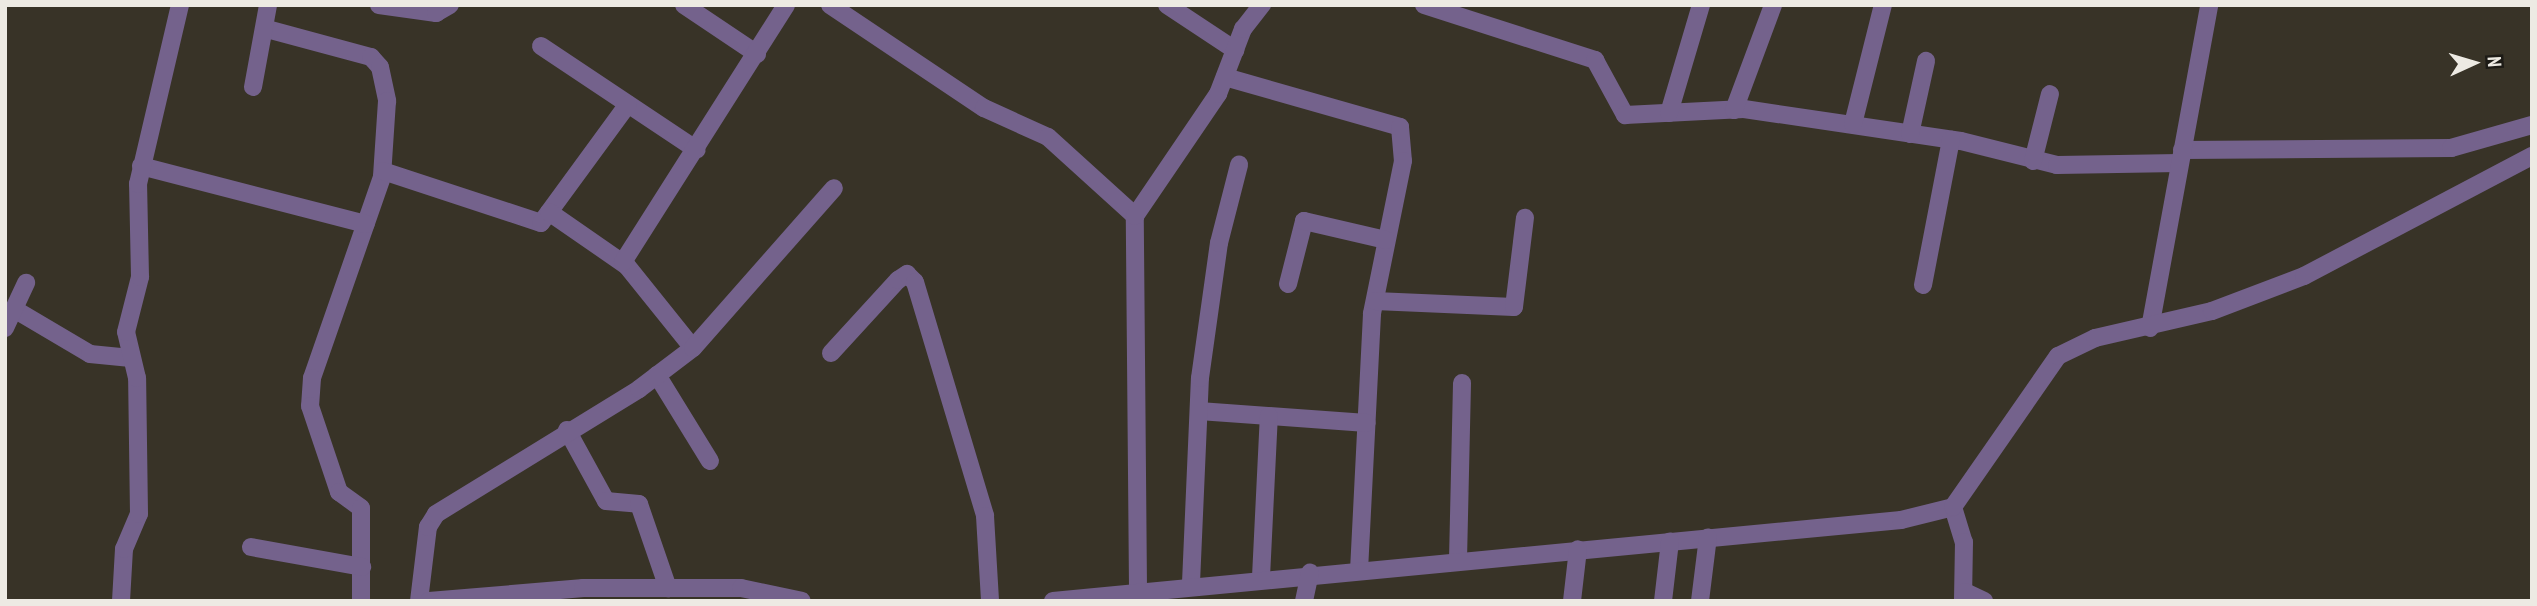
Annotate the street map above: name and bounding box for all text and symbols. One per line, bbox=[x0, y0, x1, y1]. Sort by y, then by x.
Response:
north arrow bbox=[2439, 28, 2509, 98]
text: N bbox=[2483, 56, 2507, 67]

